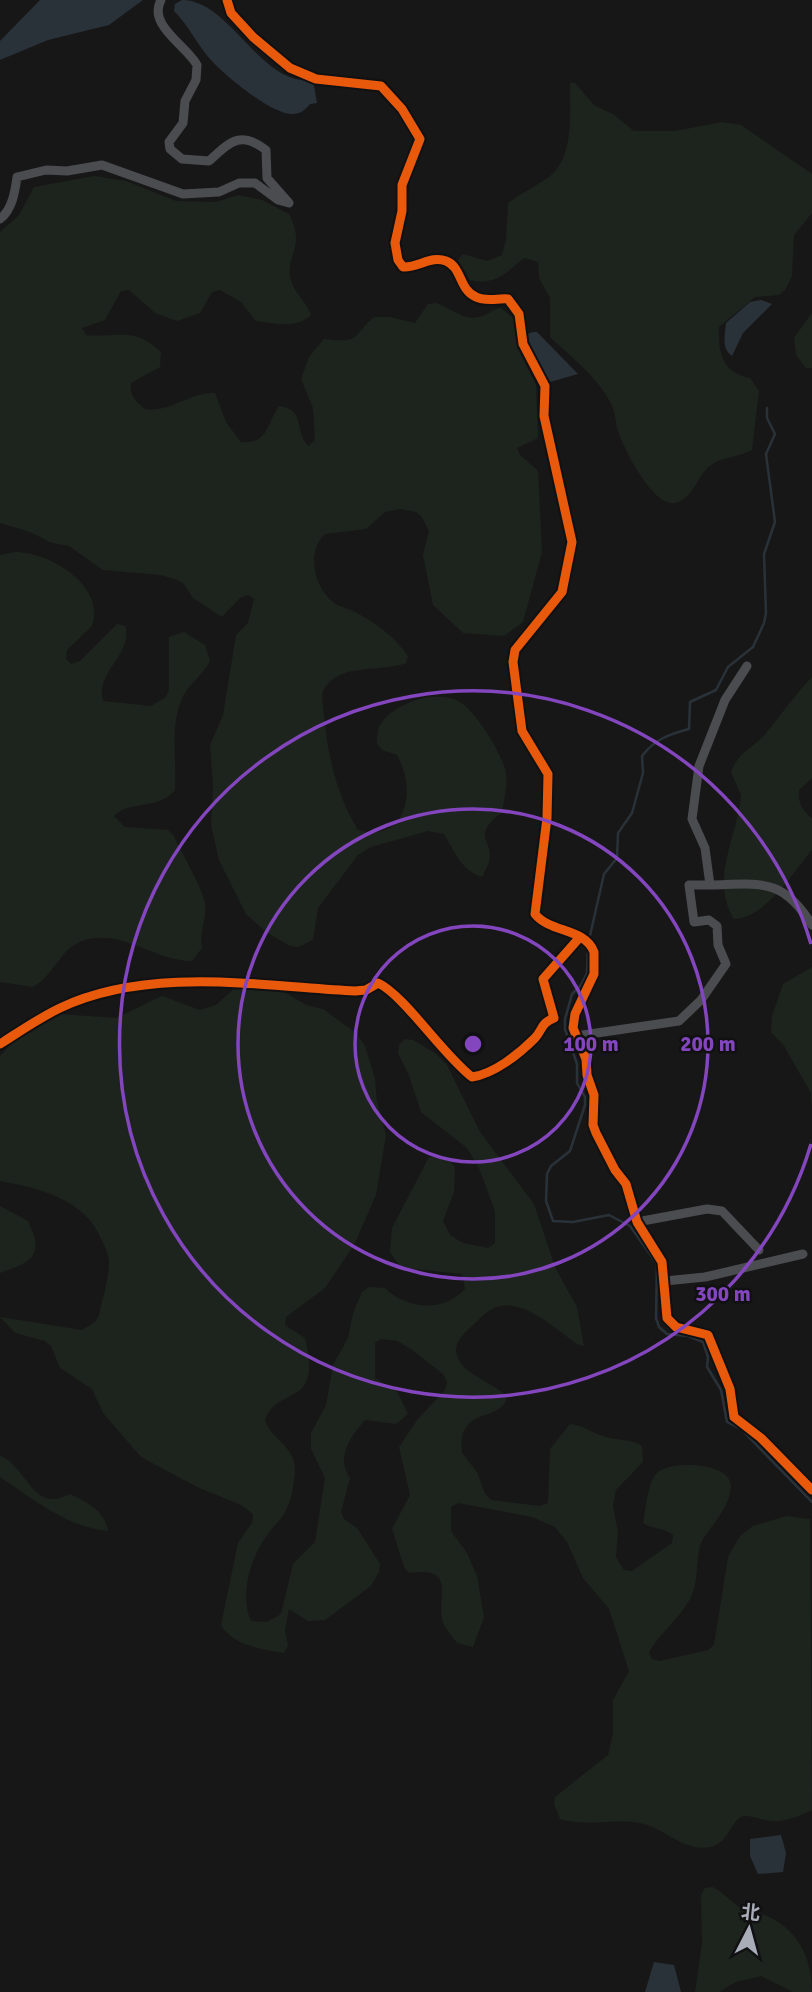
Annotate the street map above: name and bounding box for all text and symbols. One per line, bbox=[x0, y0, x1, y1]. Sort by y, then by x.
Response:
text: 100 m bbox=[563, 1031, 619, 1057]
text: 200 m bbox=[680, 1031, 736, 1057]
centre of rings bbox=[461, 1032, 485, 1056]
text: 300 m bbox=[695, 1281, 751, 1307]
north arrow bbox=[714, 1894, 784, 1964]
text: 北 bbox=[740, 1900, 761, 1926]

